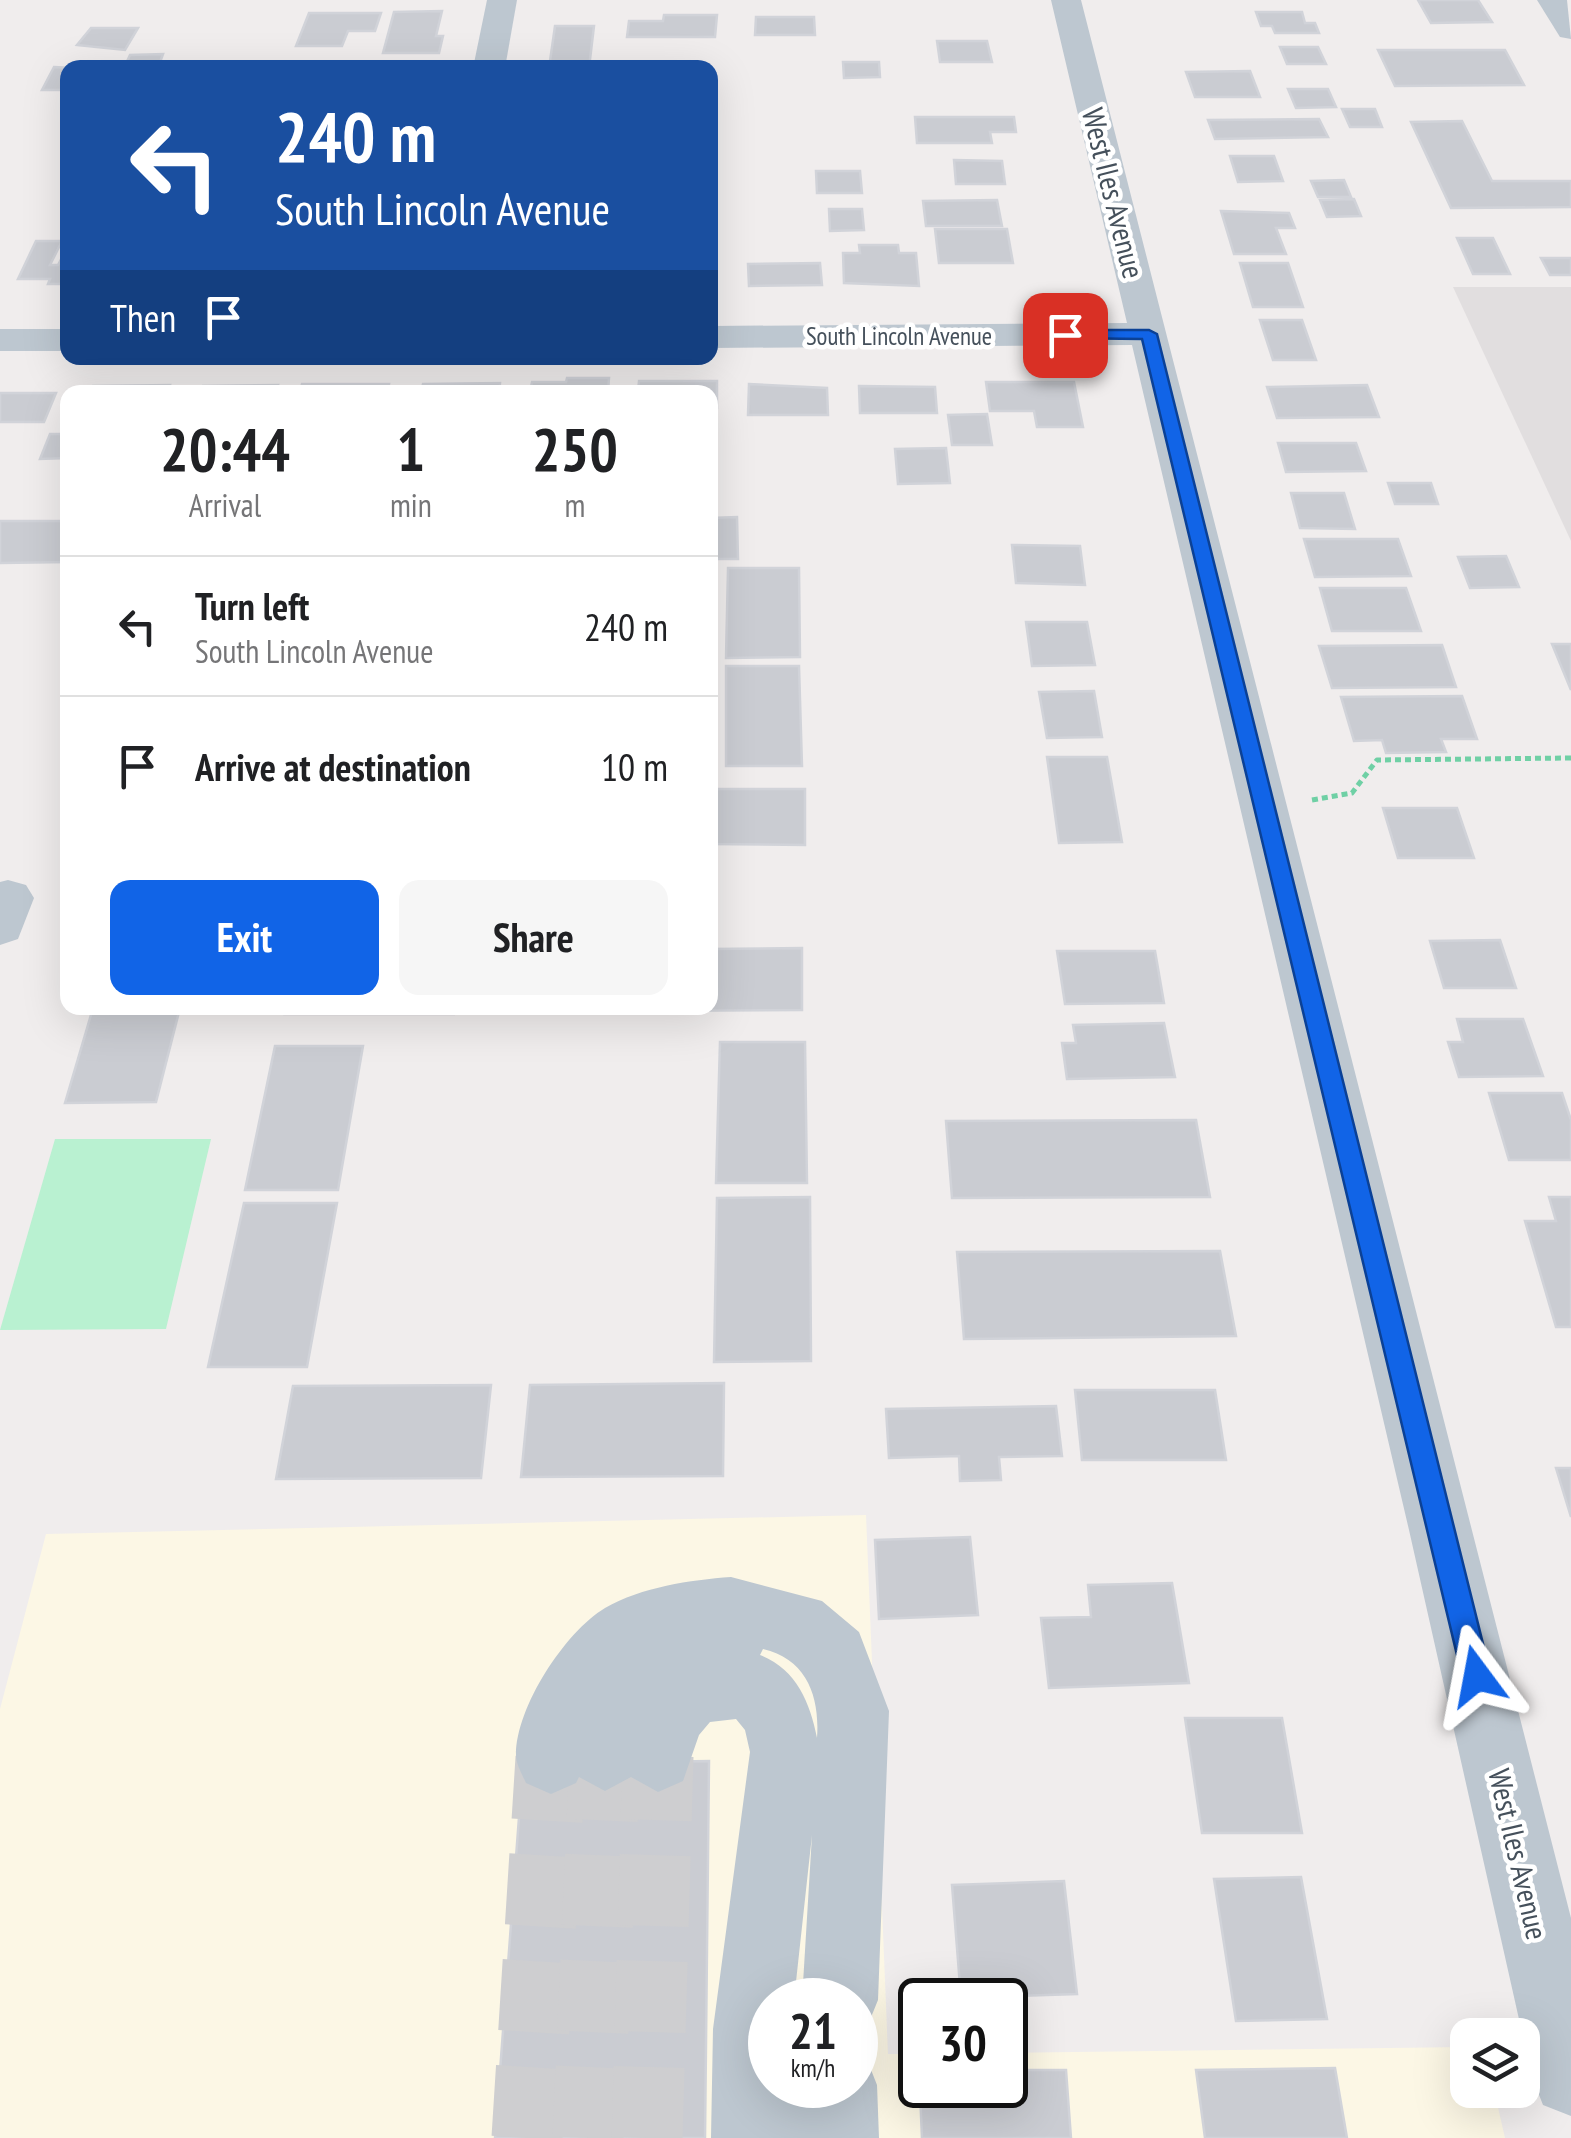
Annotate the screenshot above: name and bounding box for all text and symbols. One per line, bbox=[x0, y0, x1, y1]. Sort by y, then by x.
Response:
text: 240 m bbox=[275, 91, 436, 181]
icon: left bbox=[110, 100, 240, 230]
street label: West Iles Avenue bbox=[1074, 104, 1154, 282]
text: South Lincoln Avenue bbox=[275, 179, 610, 237]
icon: arrive bbox=[196, 290, 251, 345]
text: Then bbox=[110, 293, 176, 342]
pin bbox=[1023, 293, 1108, 378]
icon: arrive bbox=[1038, 308, 1093, 363]
street label: South Lincoln Avenue bbox=[806, 320, 992, 352]
text: 20:44 bbox=[160, 410, 290, 488]
text: 1 bbox=[397, 410, 425, 488]
text: 250 bbox=[532, 410, 618, 488]
text: Arrival bbox=[189, 484, 261, 526]
text: min bbox=[390, 484, 432, 526]
text: m bbox=[564, 484, 585, 526]
text: Turn left bbox=[195, 581, 309, 630]
icon: left bbox=[110, 599, 165, 654]
text: 240 m bbox=[584, 602, 668, 651]
text: South Lincoln Avenue bbox=[195, 630, 433, 672]
icon: arrive bbox=[110, 739, 165, 794]
text: Arrive at destination bbox=[195, 742, 471, 791]
text: 10 m bbox=[601, 742, 668, 791]
button: Exit bbox=[110, 880, 379, 995]
button: Share bbox=[399, 880, 668, 995]
position arrow bbox=[1425, 1624, 1529, 1728]
street label: West Iles Avenue bbox=[1480, 1765, 1558, 1943]
speed limit sign: 30 bbox=[898, 1978, 1028, 2108]
text: 21 bbox=[789, 1998, 837, 2063]
map controls bbox=[1450, 2018, 1540, 2108]
button: layers bbox=[1450, 2018, 1540, 2108]
text: km/h bbox=[791, 2052, 835, 2084]

